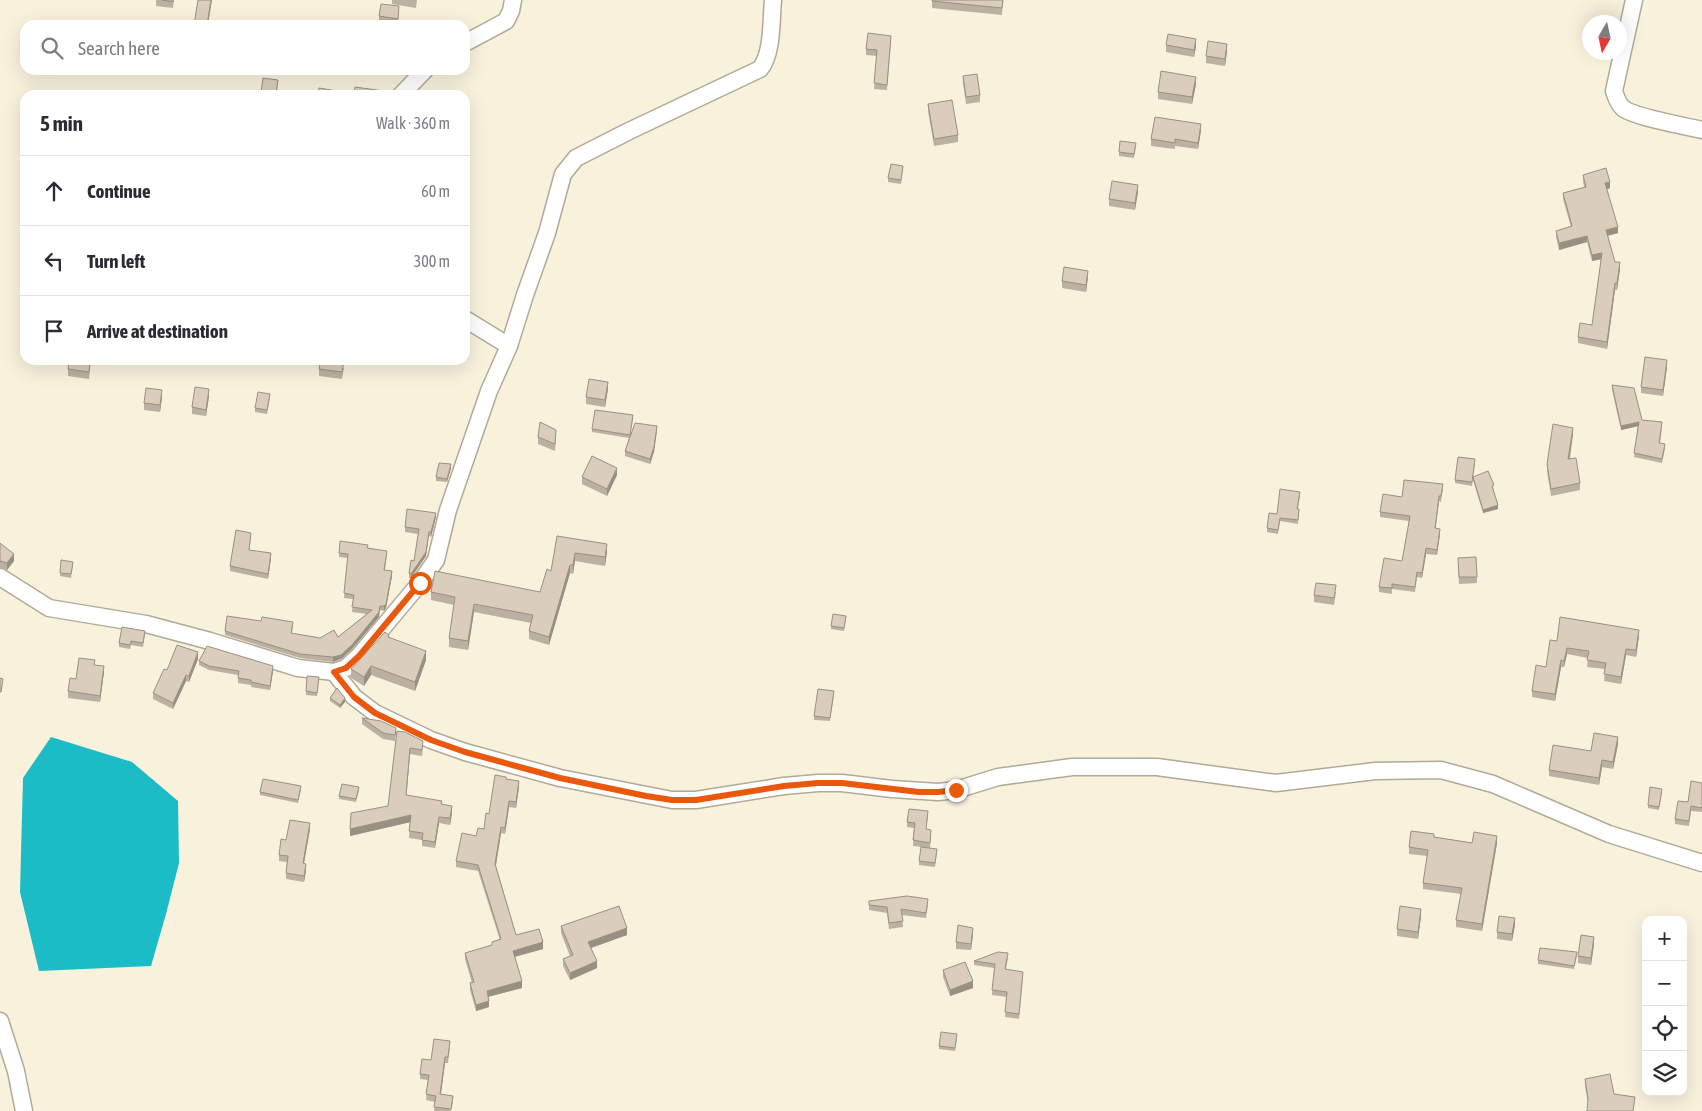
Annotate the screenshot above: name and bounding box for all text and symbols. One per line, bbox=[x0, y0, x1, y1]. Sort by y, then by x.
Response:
north arrow bbox=[1582, 15, 1627, 60]
search box bbox=[20, 20, 470, 75]
icon: search bbox=[38, 34, 66, 62]
text: Search here bbox=[78, 37, 160, 59]
text: 5 min bbox=[40, 111, 83, 135]
text: Walk · 360 m bbox=[376, 114, 450, 132]
icon: ahead bbox=[40, 177, 68, 205]
text: Continue bbox=[87, 180, 151, 202]
text: 60 m bbox=[421, 182, 450, 200]
icon: left bbox=[40, 247, 68, 275]
text: Turn left bbox=[87, 250, 145, 272]
text: 300 m bbox=[414, 252, 450, 270]
icon: arrive bbox=[40, 317, 68, 345]
text: Arrive at destination bbox=[87, 320, 228, 342]
route start bbox=[409, 572, 432, 595]
route end bbox=[945, 779, 968, 802]
map controls bbox=[1642, 916, 1687, 1096]
button: + bbox=[1642, 916, 1687, 961]
button: − bbox=[1642, 961, 1687, 1006]
button: locate bbox=[1642, 1006, 1687, 1051]
button: layers bbox=[1642, 1051, 1687, 1096]

